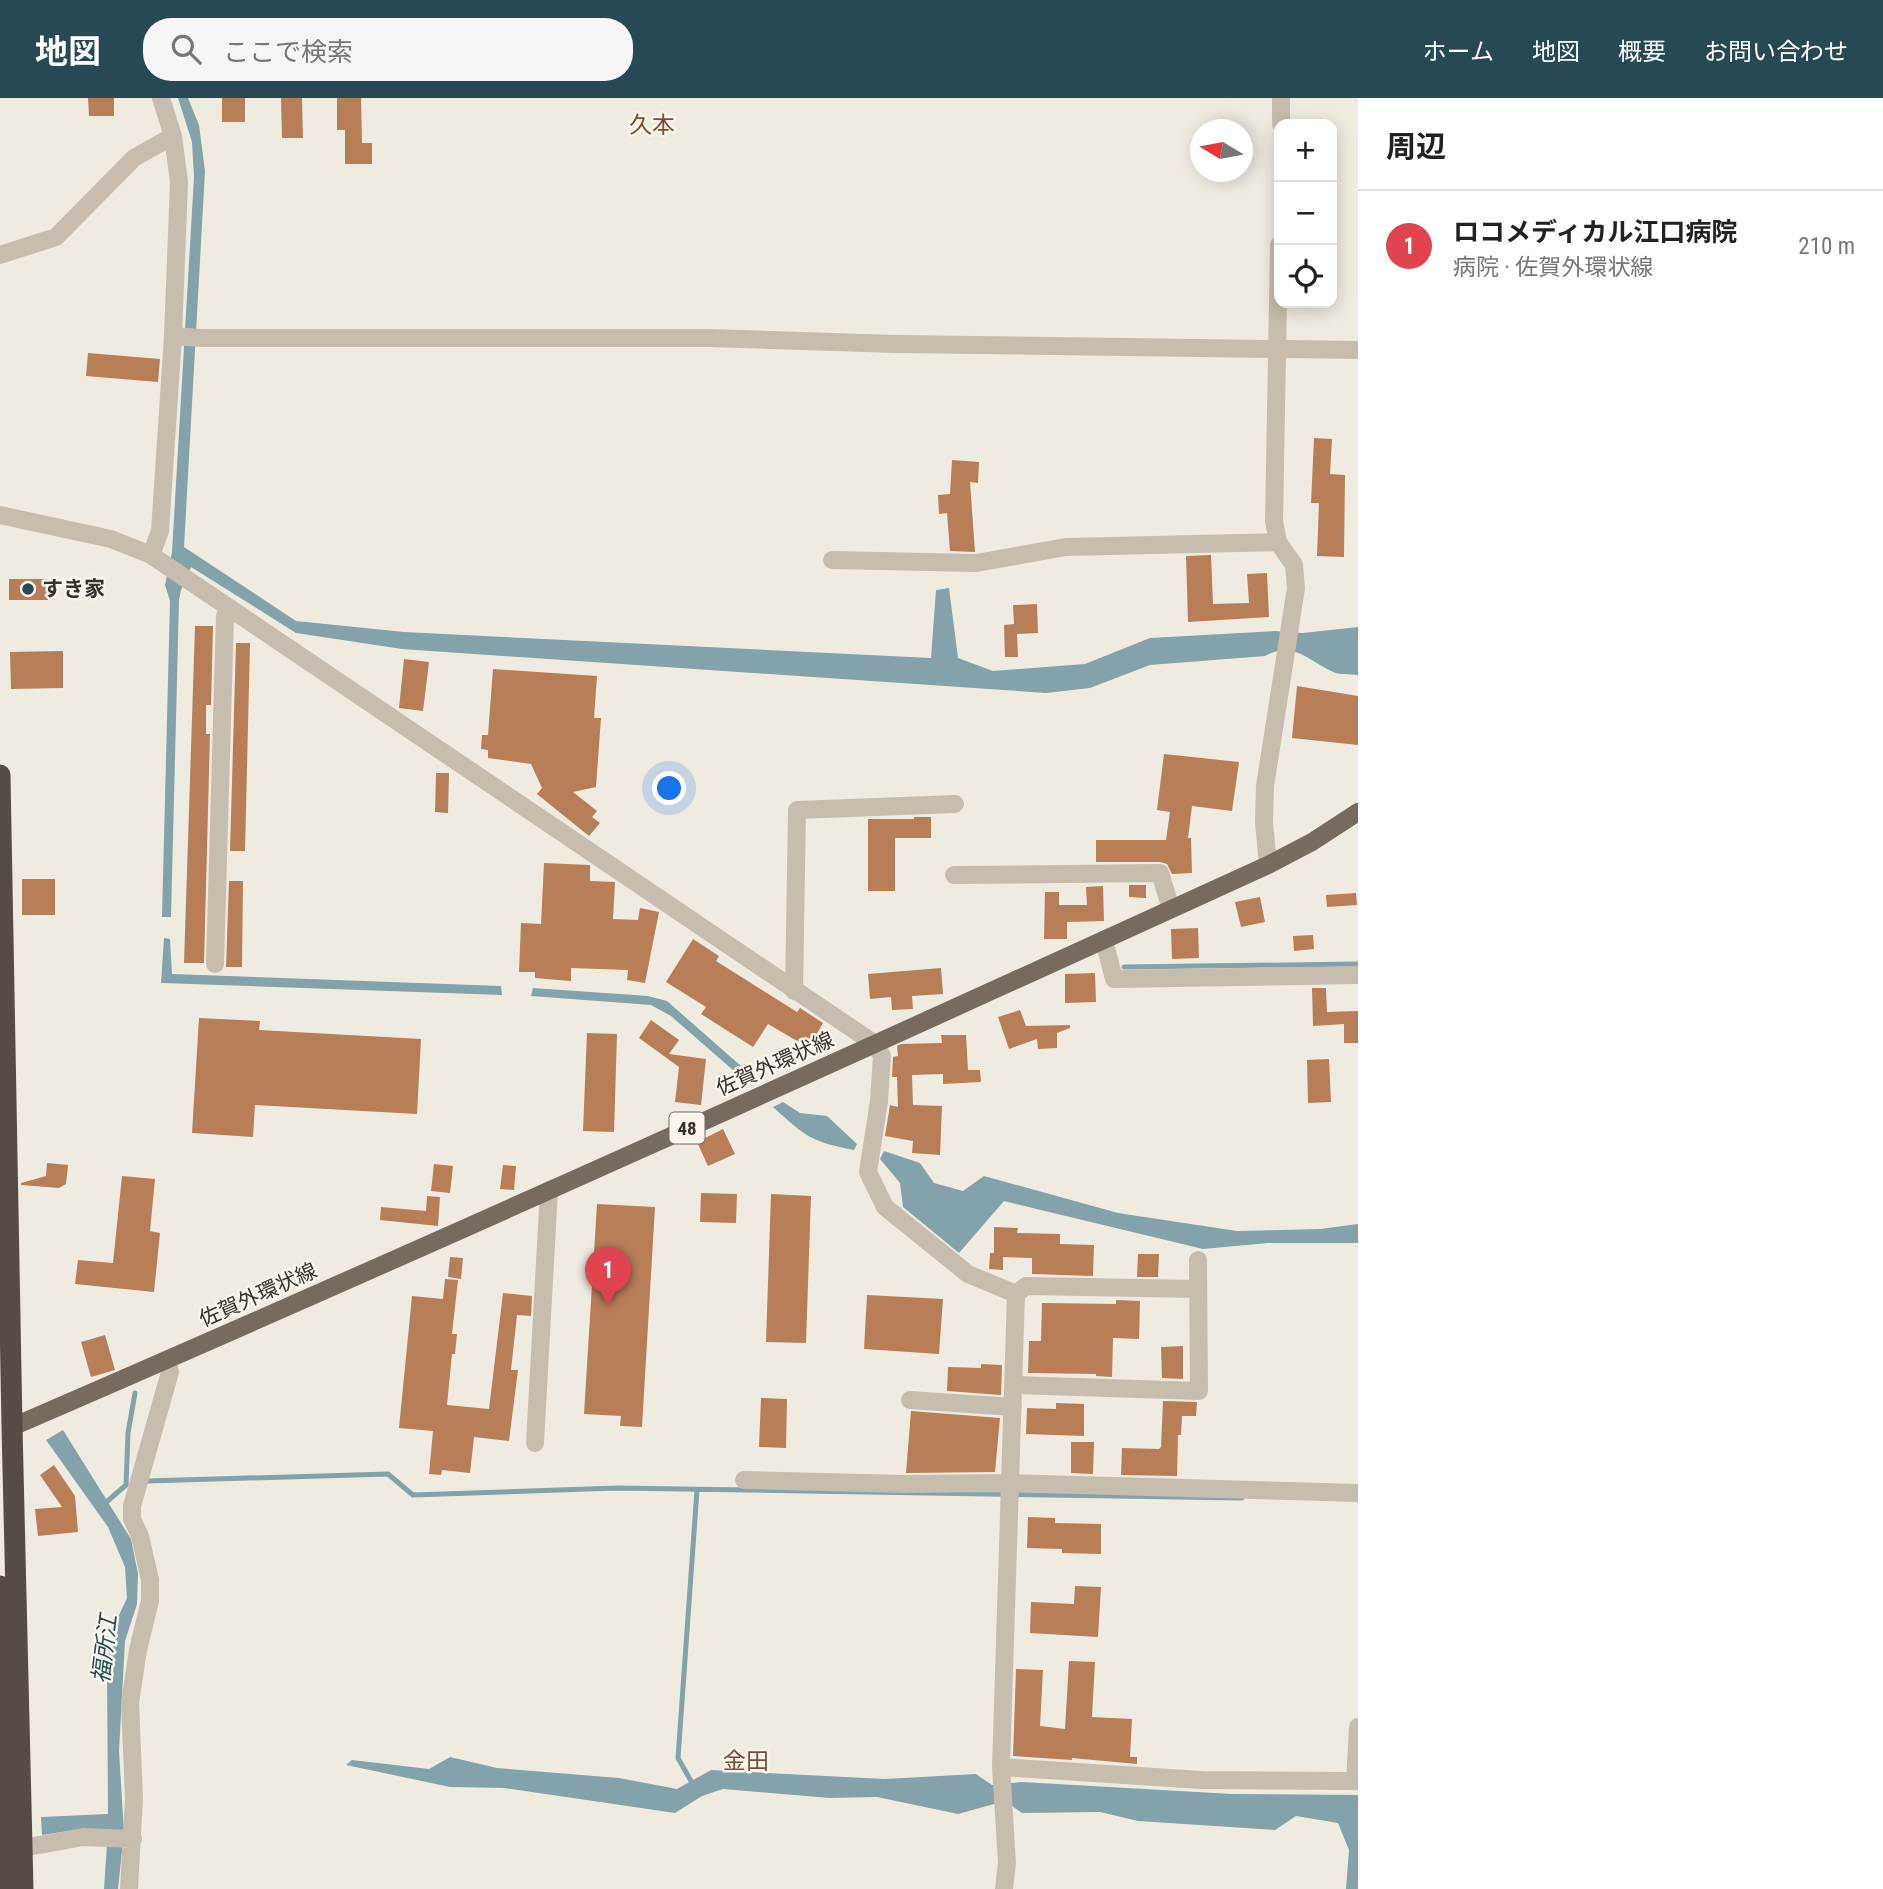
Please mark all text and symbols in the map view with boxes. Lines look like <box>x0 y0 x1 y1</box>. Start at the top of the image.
search box <box>143 18 633 81</box>
icon: search <box>167 30 205 68</box>
text: 地図 <box>35 32 101 71</box>
text: ここで検索 <box>223 37 353 67</box>
text: ホーム <box>1423 38 1494 66</box>
text: 地図 <box>1532 38 1580 66</box>
text: 概要 <box>1618 38 1666 66</box>
text: お問い合わせ <box>1704 38 1848 66</box>
district label: 久本 <box>629 112 675 139</box>
north arrow <box>1190 119 1253 182</box>
map controls <box>1274 119 1337 308</box>
button: + <box>1274 119 1337 182</box>
text: 周辺 <box>1386 129 1446 164</box>
button: − <box>1274 182 1337 245</box>
text: ロコメディカル江口病院 <box>1453 217 1737 247</box>
text: 1 <box>1403 233 1415 260</box>
text: 210 m <box>1798 233 1855 260</box>
button: locate <box>1274 245 1337 308</box>
text: 病院 · 佐賀外環状線 <box>1453 254 1653 281</box>
place label: すき家 <box>42 577 105 601</box>
marker: すき家 <box>20 581 36 597</box>
your location <box>652 771 686 805</box>
street label: 佐賀外環状線 <box>713 1027 837 1101</box>
road number: 48 <box>670 1112 704 1144</box>
pin: 1 <box>585 1247 631 1305</box>
street label: 佐賀外環状線 <box>196 1258 320 1332</box>
water label: 福所江 <box>87 1610 123 1685</box>
district label: 金田 <box>723 1748 769 1775</box>

